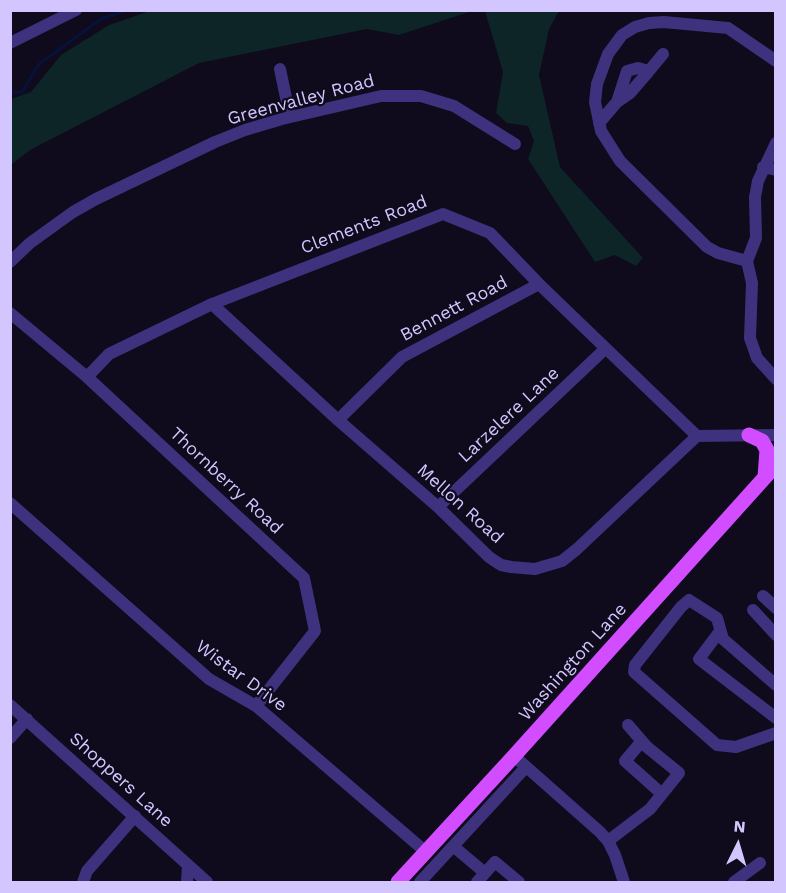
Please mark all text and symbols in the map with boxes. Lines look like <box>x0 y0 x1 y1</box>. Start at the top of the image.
street label: Greenvalley Road <box>225 70 377 130</box>
street label: Clements Road <box>298 191 430 259</box>
street label: Bennett Road <box>397 272 511 346</box>
street label: Larzelere Lane <box>454 363 564 467</box>
street label: Thornberry Road <box>165 423 287 539</box>
street label: Mellon Road <box>412 460 508 548</box>
street label: Washington Lane <box>514 599 632 725</box>
street label: Wistar Drive <box>191 636 291 716</box>
street label: Shoppers Lane <box>65 728 177 832</box>
north arrow <box>708 815 768 875</box>
text: N <box>733 817 746 837</box>

